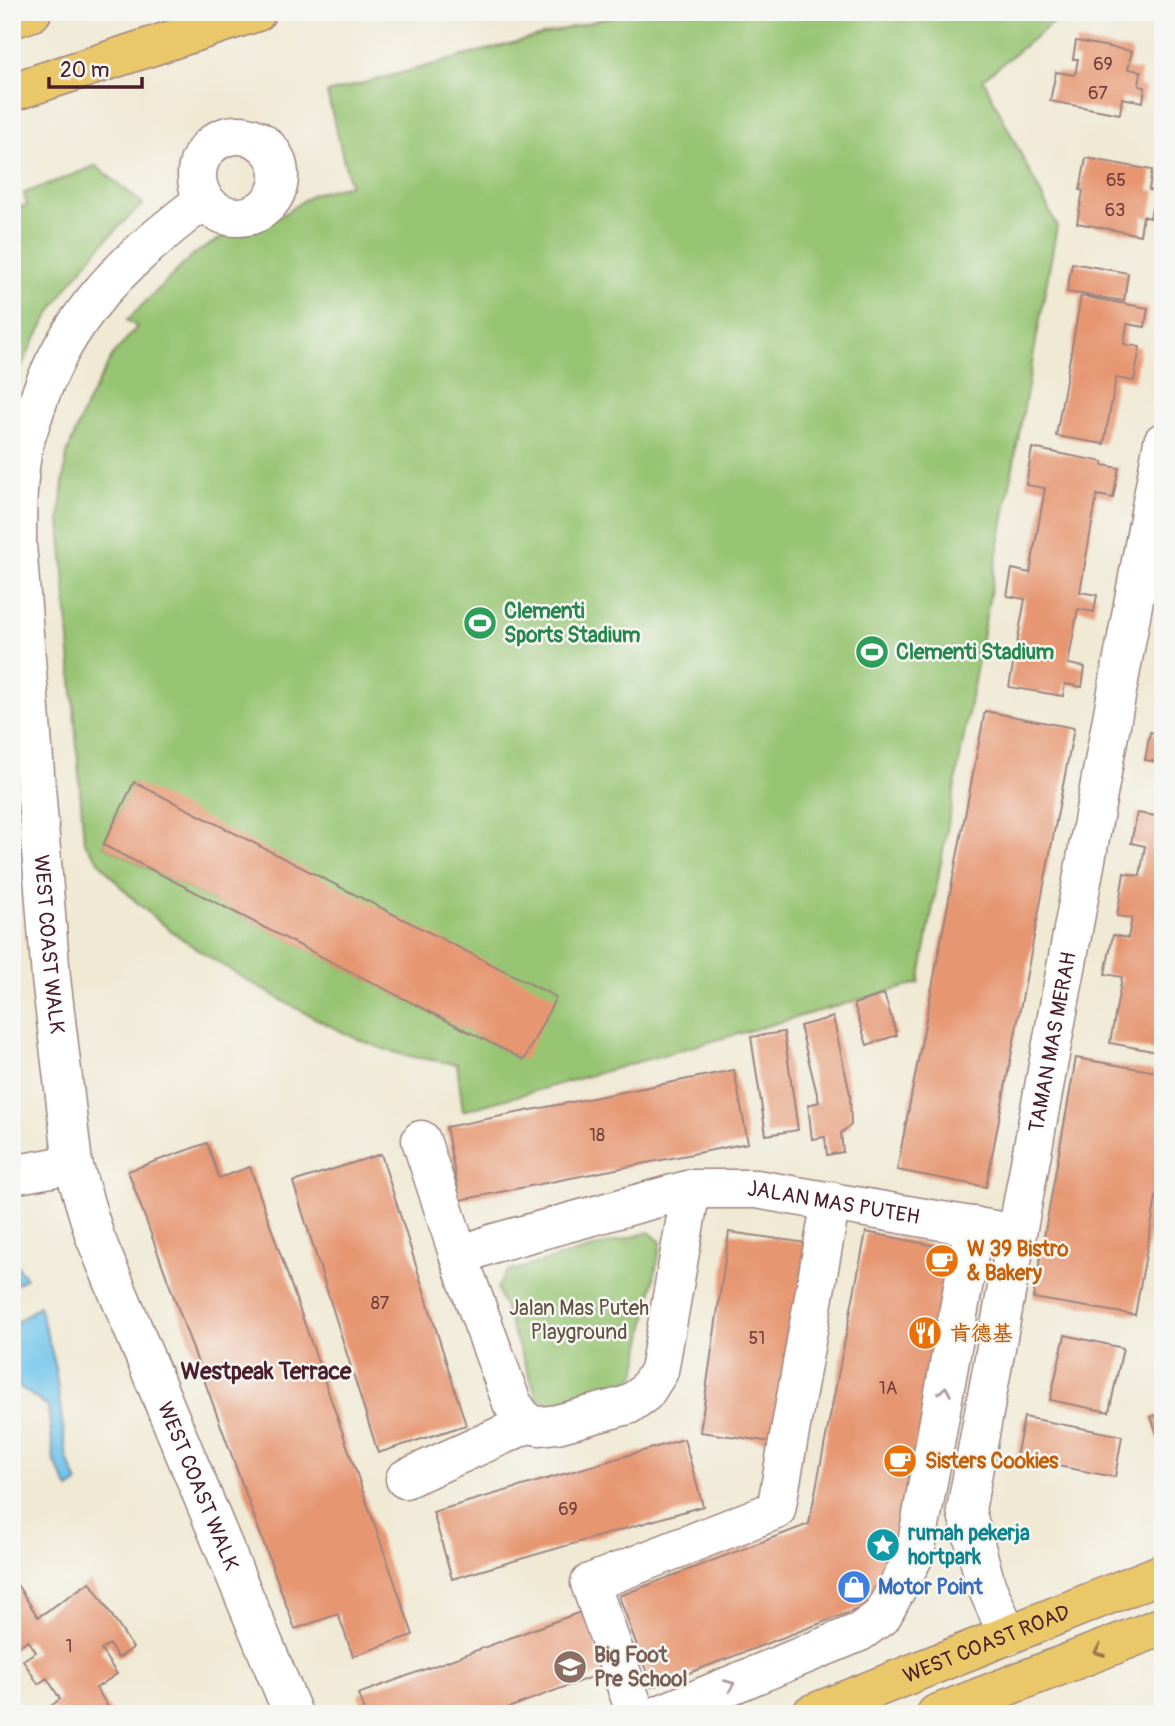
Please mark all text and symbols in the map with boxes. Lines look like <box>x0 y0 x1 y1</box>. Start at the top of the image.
scale bar <box>49 46 142 90</box>
house number: 69 <box>1093 53 1113 76</box>
text: 20 m <box>60 57 109 84</box>
house number: 67 <box>1088 82 1108 105</box>
house number: 65 <box>1106 169 1126 192</box>
house number: 63 <box>1105 199 1125 222</box>
place label: Clementi Sports Stadium <box>504 598 641 649</box>
sports icon: Clementi Sports Stadium <box>461 604 499 642</box>
sports icon: Clementi Stadium <box>853 633 891 671</box>
place label: Clementi Stadium <box>896 639 1055 666</box>
street label: WEST COAST WALK <box>27 854 71 1036</box>
street label: TAMAN MAS MERAH <box>1023 950 1083 1135</box>
house number: 18 <box>589 1124 605 1147</box>
street label: JALAN MAS PUTEH <box>747 1176 922 1231</box>
place label: W 39 Bistro & Bakery <box>967 1236 1069 1287</box>
cafe icon: W 39 Bistro & Bakery <box>923 1242 961 1280</box>
house number: 87 <box>371 1292 390 1315</box>
park label: Jalan Mas Puteh Playground <box>509 1295 649 1346</box>
restaurant icon: 肯德基 <box>906 1314 944 1352</box>
place label: 肯德基 <box>950 1320 1013 1347</box>
house number: 51 <box>749 1327 765 1350</box>
district label: Westpeak Terrace <box>181 1357 352 1386</box>
house number: 1A <box>879 1377 898 1400</box>
one-way arrow <box>937 1385 952 1397</box>
street label: WEST COAST WALK <box>151 1398 245 1575</box>
cafe icon: Sisters Cookies <box>881 1442 919 1480</box>
place label: Sisters Cookies <box>925 1448 1059 1475</box>
house number: 69 <box>558 1498 578 1521</box>
place label: rumah pekerja hortpark <box>908 1520 1030 1571</box>
place icon: rumah pekerja hortpark <box>864 1526 902 1564</box>
shop icon: Motor Point <box>835 1568 873 1606</box>
place label: Motor Point <box>878 1574 983 1601</box>
street label: WEST COAST ROAD <box>899 1599 1074 1690</box>
house number: 1 <box>65 1635 73 1658</box>
place label: Big Foot Pre School <box>594 1642 687 1693</box>
one-way arrow <box>1094 1642 1106 1656</box>
school or university icon: Big Foot Pre School <box>551 1648 589 1686</box>
one-way arrow <box>723 1680 735 1694</box>

